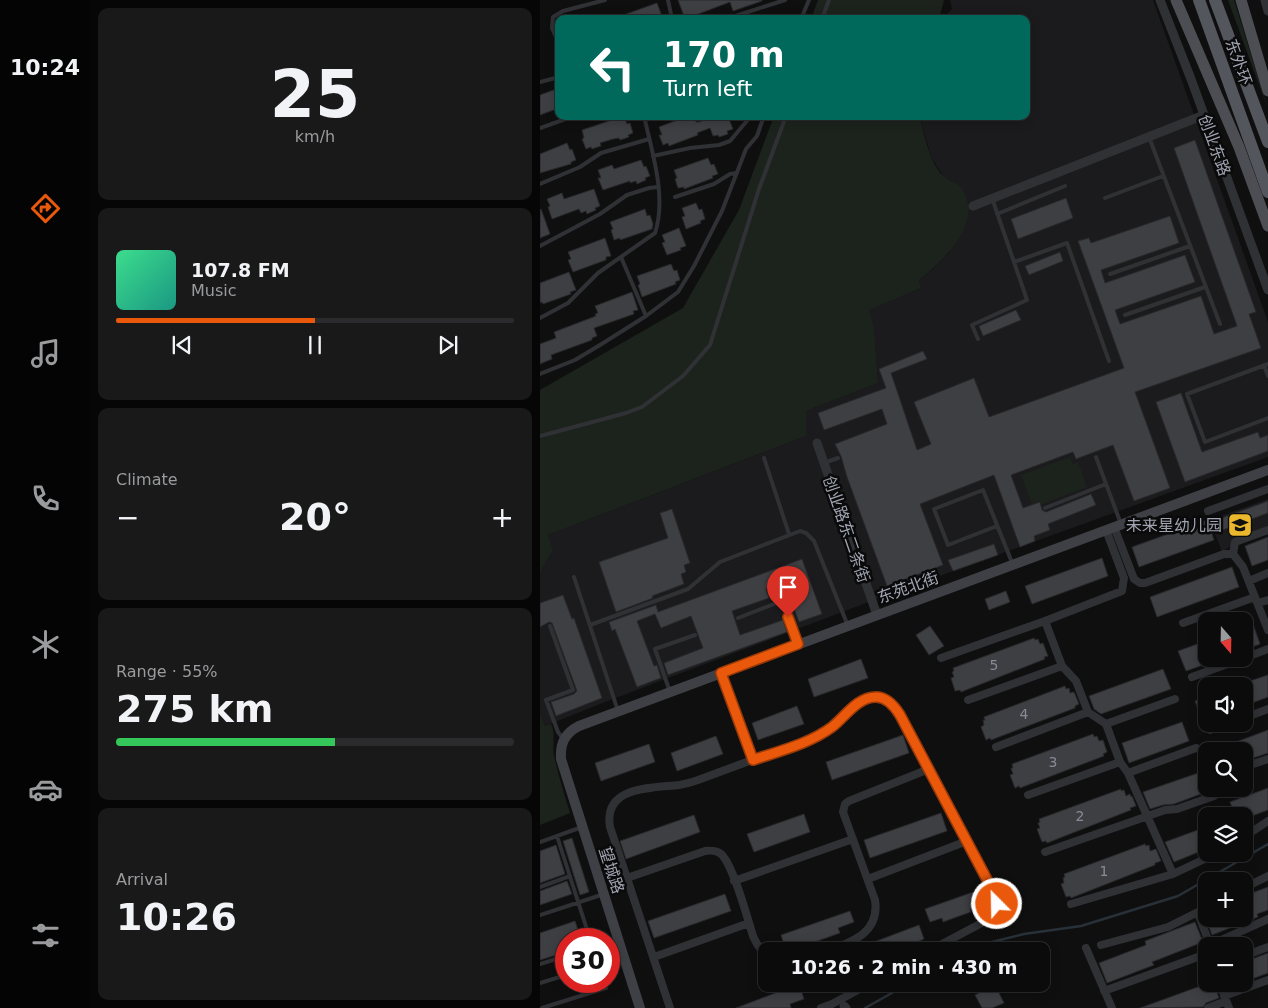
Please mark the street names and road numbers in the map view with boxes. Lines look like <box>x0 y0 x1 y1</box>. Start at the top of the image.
street label: 东外环 <box>1221 36 1256 88</box>
street label: 创业东路 <box>1195 112 1234 178</box>
street label: 创业路东二条街 <box>819 473 874 585</box>
street label: 东苑北街 <box>875 568 941 607</box>
street label: 望城路 <box>595 844 628 896</box>

